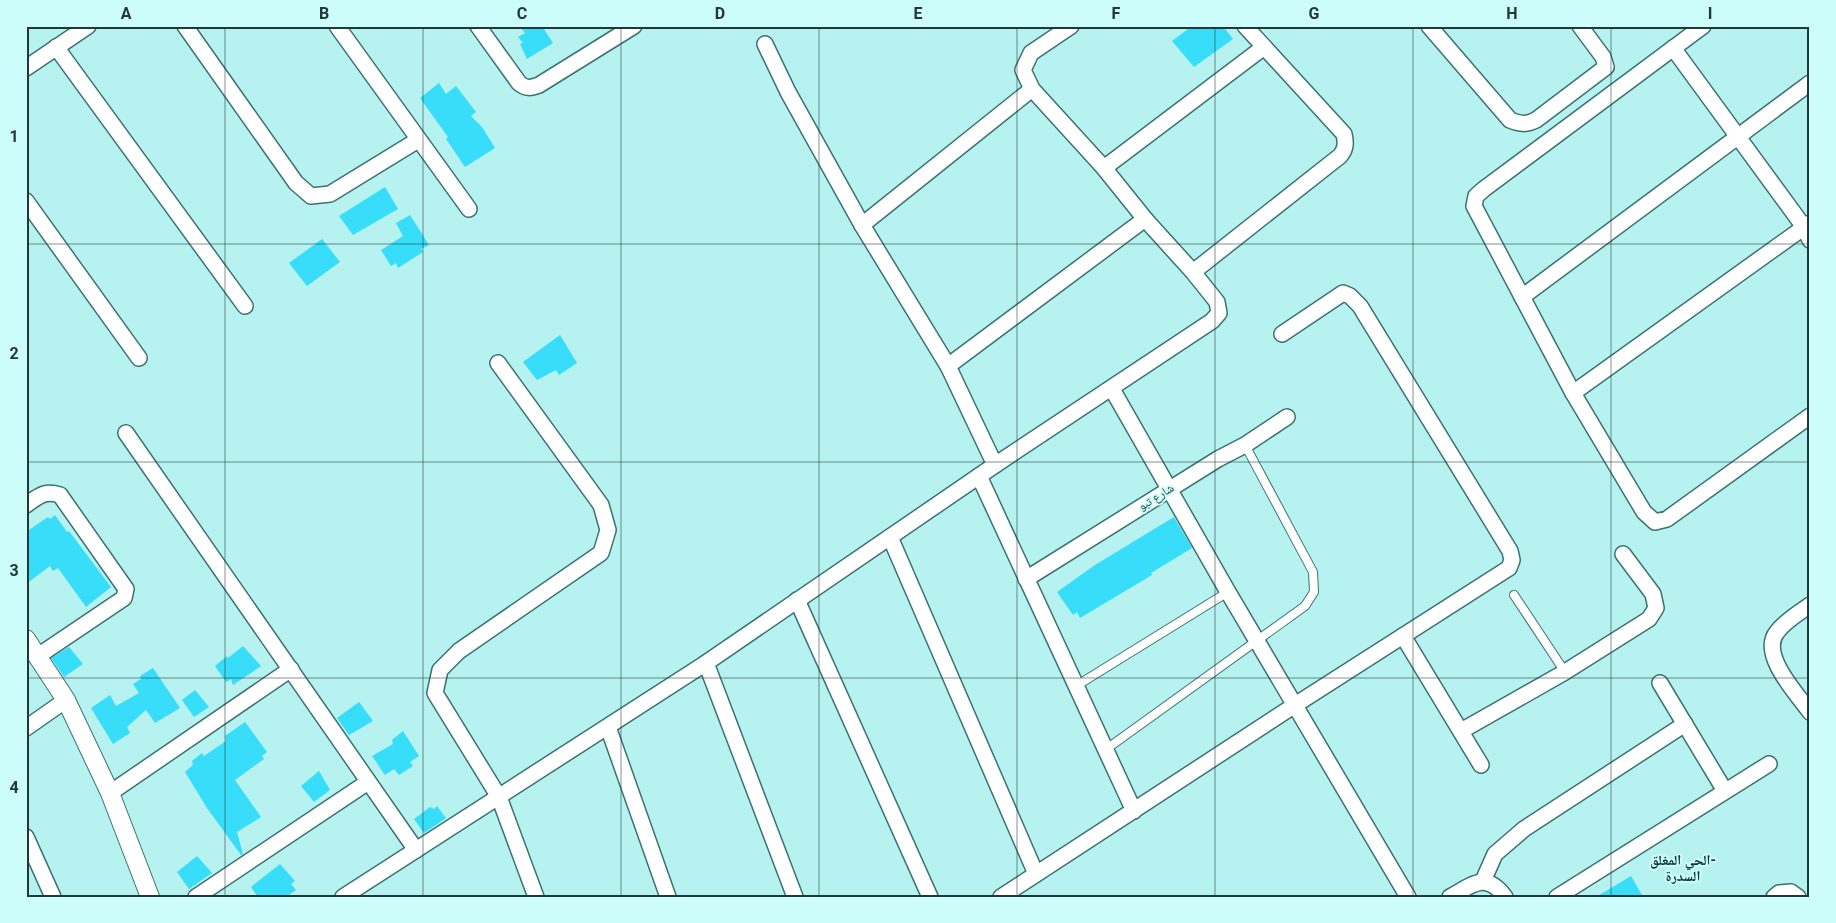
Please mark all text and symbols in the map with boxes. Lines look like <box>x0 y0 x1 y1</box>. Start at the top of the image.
text: A <box>121 4 132 23</box>
text: B <box>319 4 329 23</box>
text: C <box>517 4 527 23</box>
text: D <box>715 4 725 23</box>
text: E <box>914 4 923 23</box>
text: F <box>1112 4 1121 23</box>
text: G <box>1309 4 1320 23</box>
text: H <box>1506 4 1518 23</box>
text: I <box>1708 4 1712 23</box>
text: 1 <box>9 127 19 146</box>
text: 2 <box>9 344 19 363</box>
street label: شارع تبو <box>1136 481 1177 514</box>
text: 3 <box>9 561 19 580</box>
text: 4 <box>9 778 19 797</box>
district label: الحي المغلق- السدرة <box>1650 852 1716 884</box>

